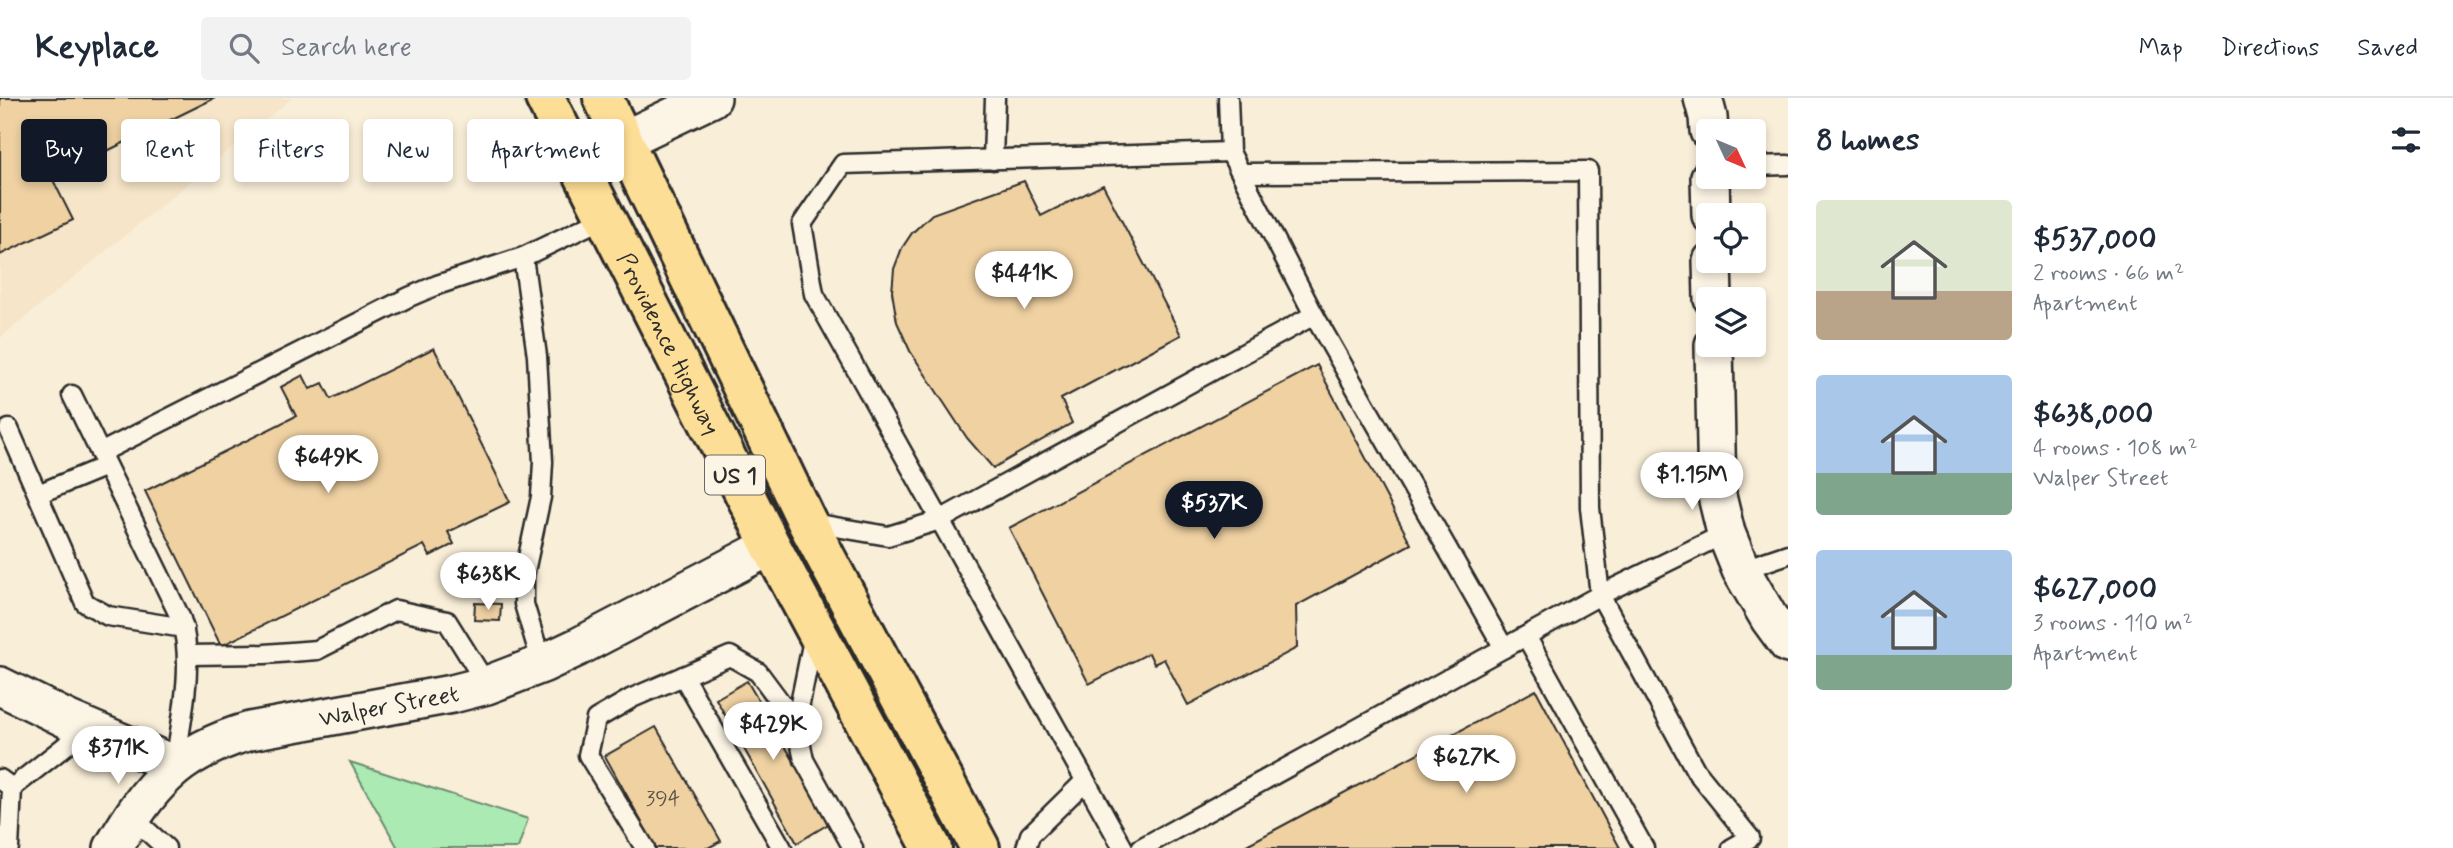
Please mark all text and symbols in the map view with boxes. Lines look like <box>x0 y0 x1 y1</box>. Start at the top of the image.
search box <box>201 17 691 80</box>
text: Keyplace <box>35 26 159 70</box>
icon: search <box>225 29 263 67</box>
text: Search here <box>281 31 412 65</box>
text: Map <box>2139 33 2183 64</box>
text: Directions <box>2221 33 2319 64</box>
text: Saved <box>2357 33 2418 64</box>
chip: Buy <box>21 119 107 182</box>
chip: Rent <box>121 119 220 182</box>
chip: Filters <box>234 119 349 182</box>
chip: New <box>363 119 453 182</box>
chip: Apartment <box>467 119 624 182</box>
north arrow <box>1696 119 1766 189</box>
map controls <box>1696 119 1766 357</box>
text: 8 homes <box>1816 121 1919 160</box>
icon: filters <box>2387 121 2425 159</box>
button: locate <box>1696 203 1766 273</box>
text: $537,000 <box>2033 220 2157 259</box>
icon: home <box>1872 228 1956 312</box>
street label: Providence Highway <box>609 248 726 441</box>
pin: $441K <box>975 252 1073 311</box>
text: $441K <box>991 259 1057 289</box>
text: 2 rooms · 66 m² <box>2033 259 2184 289</box>
button: layers <box>1696 287 1766 357</box>
text: Apartment <box>2033 289 2138 319</box>
text: $638,000 <box>2033 395 2153 434</box>
icon: home <box>1872 403 1956 487</box>
text: 4 rooms · 108 m² <box>2033 434 2198 464</box>
pin: $649K <box>279 436 377 495</box>
text: $649K <box>294 443 362 473</box>
pin: $1.15M <box>1635 452 1749 512</box>
road number: US 1 <box>705 456 765 494</box>
text: $1.15M <box>1656 460 1728 490</box>
text: Walper Street <box>2033 464 2169 494</box>
pin: $537K <box>1165 482 1263 541</box>
text: $537K <box>1181 489 1247 519</box>
pin: $638K <box>439 552 537 612</box>
text: $638K <box>456 560 520 590</box>
text: $627,000 <box>2033 570 2157 609</box>
icon: home <box>1872 578 1956 662</box>
text: 3 rooms · 110 m² <box>2033 609 2193 639</box>
text: Apartment <box>2033 639 2138 669</box>
street label: Walper Street <box>317 679 462 735</box>
pin: $429K <box>724 702 822 762</box>
text: $429K <box>739 710 807 740</box>
pin: $371K <box>69 726 167 786</box>
text: $371K <box>88 734 148 764</box>
pin: $627K <box>1417 736 1515 795</box>
text: $627K <box>1433 743 1499 773</box>
house number: 394 <box>646 785 680 813</box>

